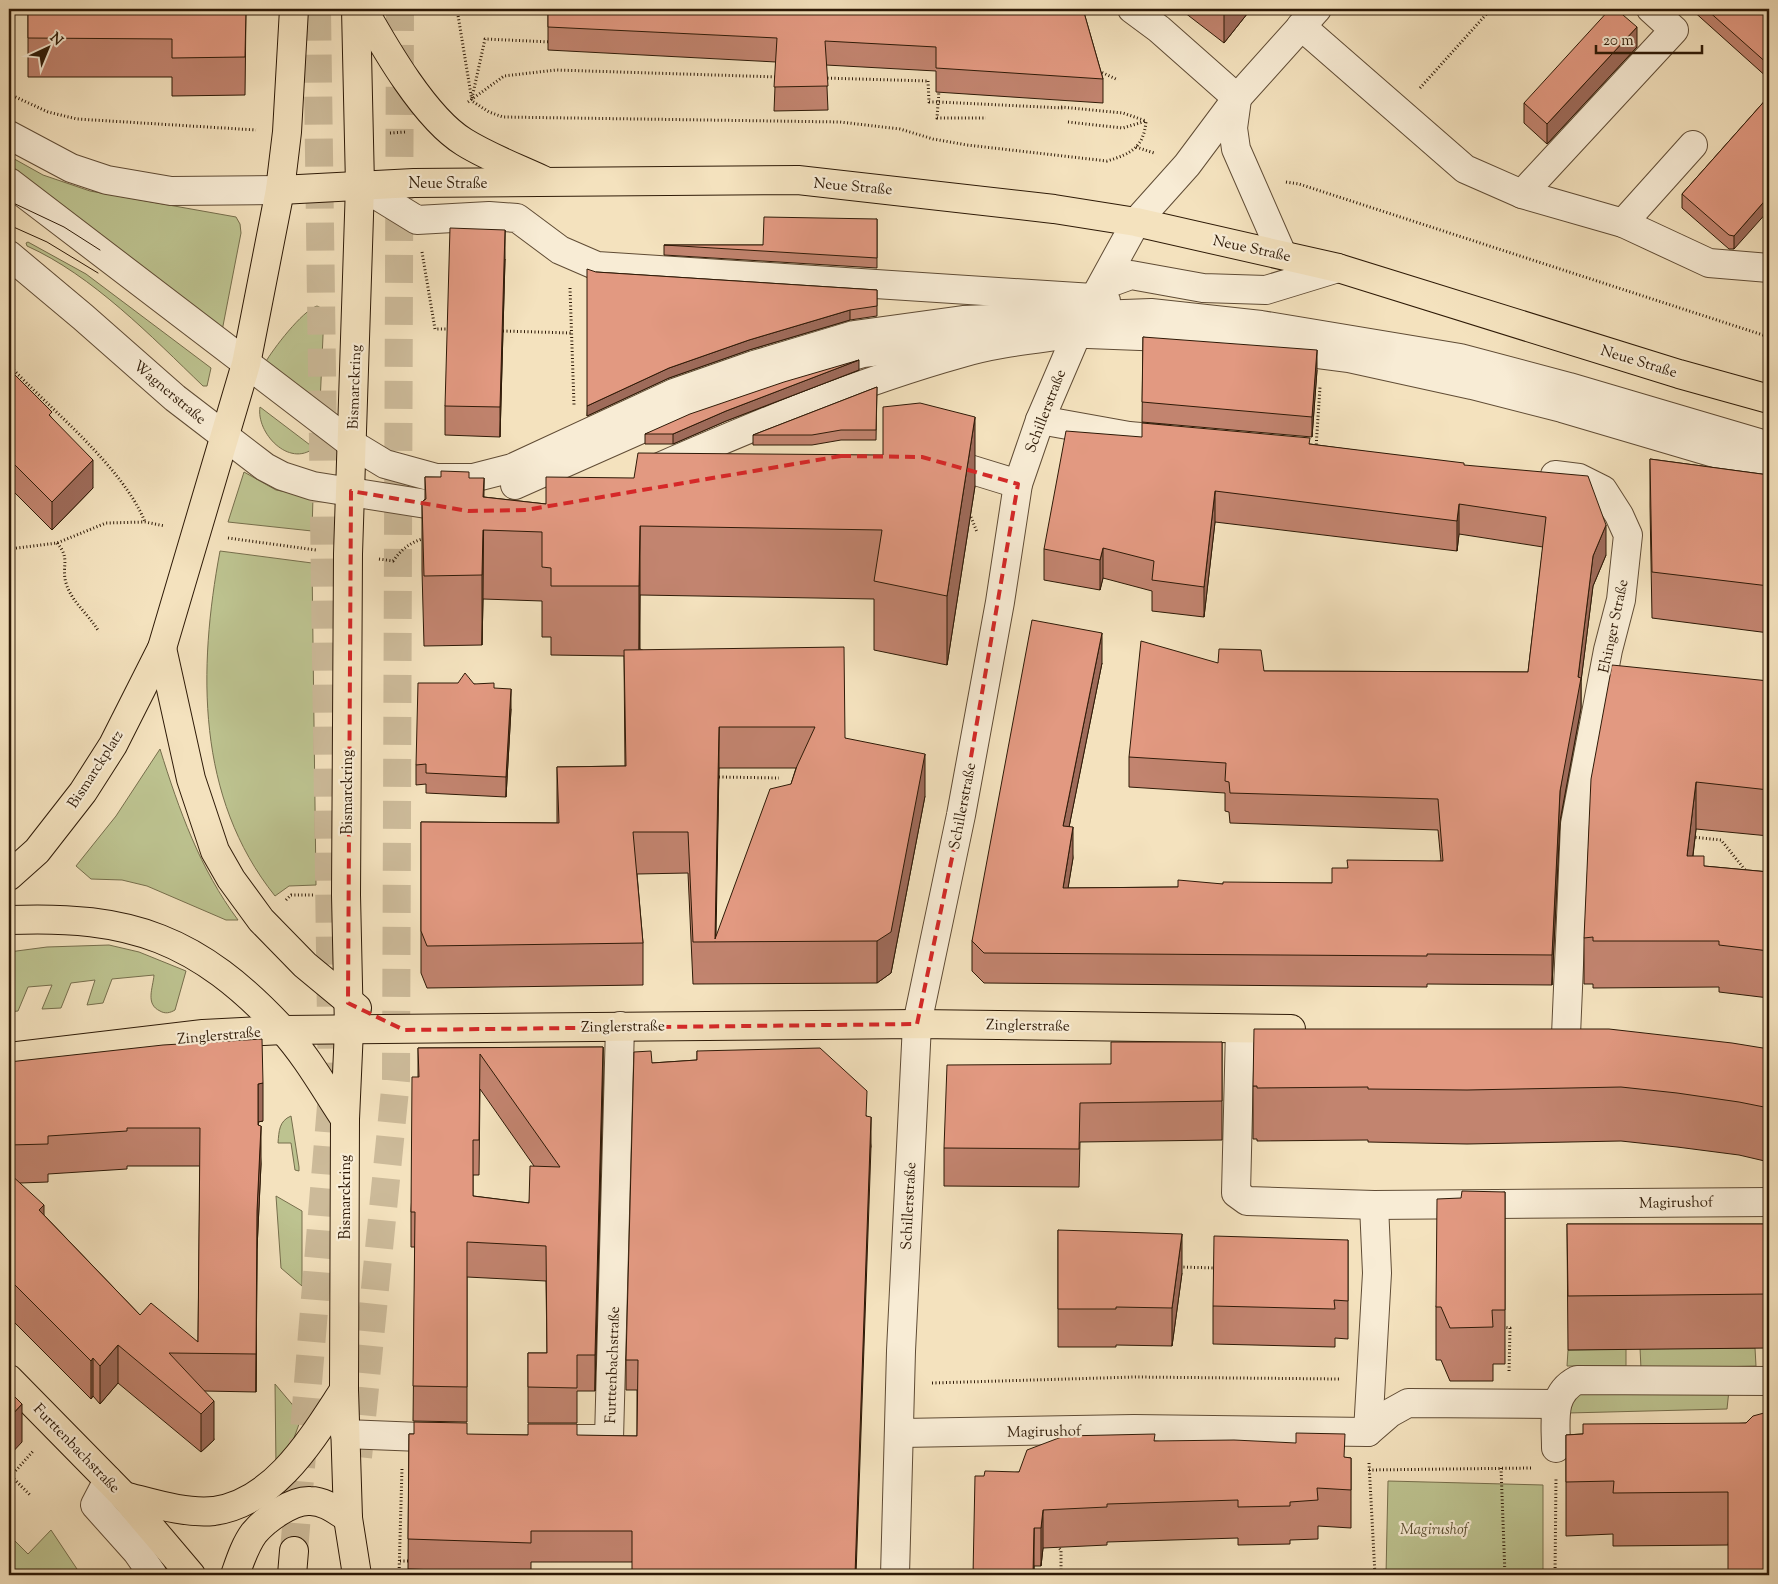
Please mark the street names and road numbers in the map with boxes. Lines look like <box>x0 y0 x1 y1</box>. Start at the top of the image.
street label: Neue Straße <box>408 174 488 195</box>
street label: Neue Straße <box>813 174 893 201</box>
street label: Neue Straße <box>1211 231 1293 268</box>
street label: Neue Straße <box>1598 341 1679 384</box>
street label: Bismarckring <box>344 344 367 430</box>
street label: Wagnerstraße <box>128 356 210 430</box>
street label: Schillerstraße <box>1021 367 1072 456</box>
street label: Ehinger Straße <box>1594 577 1635 675</box>
street label: Bismarckplatz <box>63 726 129 813</box>
street label: Bismarckring <box>338 750 359 834</box>
street label: Schillerstraße <box>945 761 982 851</box>
street label: Zinglerstraße <box>986 1015 1070 1038</box>
street label: Zinglerstraße <box>581 1016 665 1039</box>
street label: Zinglerstraße <box>176 1022 262 1051</box>
street label: Bismarckring <box>336 1155 357 1239</box>
street label: Schillerstraße <box>897 1162 922 1251</box>
street label: Magirushof <box>1639 1192 1714 1215</box>
street label: Furttenbachstraße <box>601 1306 626 1424</box>
street label: Furttenbachstraße <box>28 1400 124 1498</box>
street label: Magirushof <box>1007 1421 1082 1444</box>

